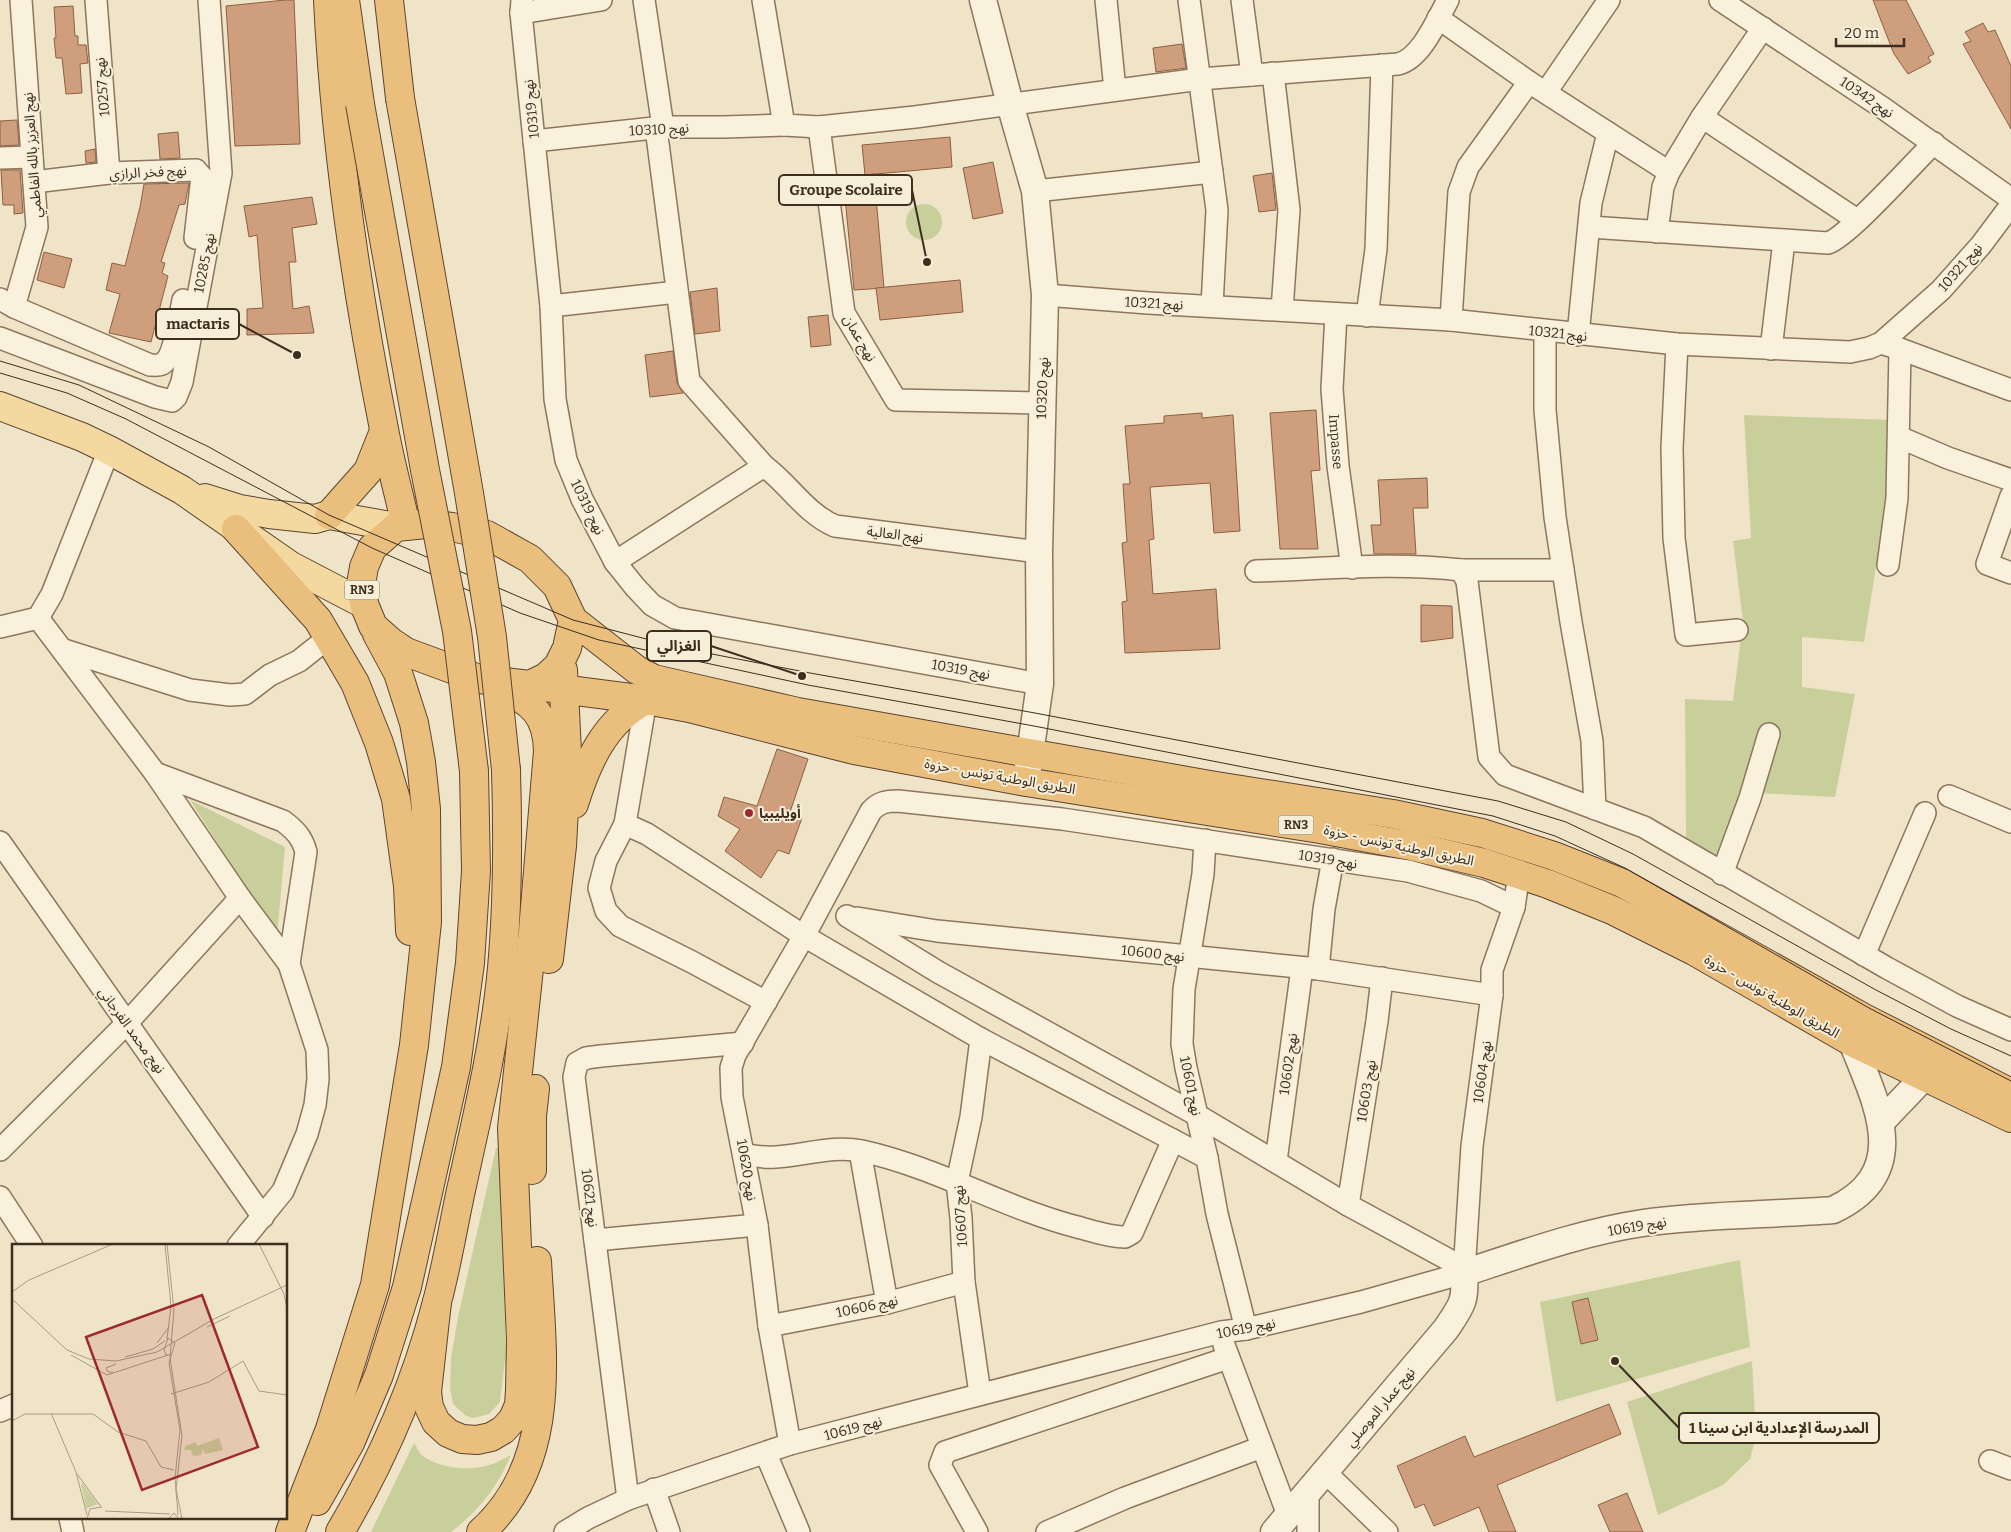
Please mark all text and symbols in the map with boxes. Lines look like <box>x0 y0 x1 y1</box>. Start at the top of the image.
scale bar <box>1836 15 1904 47</box>
text: 20 m <box>1844 24 1880 42</box>
street label: نهج 10257 <box>91 56 116 117</box>
street label: نهج 10342 <box>1835 73 1897 123</box>
street label: نهج 10319 <box>520 78 545 139</box>
street label: نهج العزيز بالله الفاطمي <box>20 91 48 218</box>
street label: نهج 10310 <box>629 119 690 142</box>
street label: نهج فخر الرازي <box>109 162 188 185</box>
callout: Groupe Scolaire <box>779 175 912 205</box>
text: Groupe Scolaire <box>789 181 903 199</box>
street label: نهج 10285 <box>190 231 221 295</box>
street label: نهج 10321 <box>1935 239 1988 296</box>
street label: نهج 10321 <box>1124 293 1184 316</box>
callout: mactaris <box>156 309 239 339</box>
street label: نهج عمان <box>838 312 880 366</box>
text: mactaris <box>166 315 230 333</box>
street label: نهج 10321 <box>1528 322 1588 347</box>
street label: نهج 10320 <box>1033 357 1054 419</box>
street label: Impasse <box>1325 413 1346 470</box>
street label: نهج 10319 <box>565 477 608 539</box>
street label: نهج العالية <box>865 523 924 548</box>
road number: RN3 <box>344 580 380 600</box>
callout: الغزالي <box>647 631 711 661</box>
text: الغزالي <box>657 637 701 657</box>
street label: نهج 10319 <box>930 656 992 685</box>
street label: الطريق الوطنية تونس - حزوة <box>923 755 1077 799</box>
place label: أويليبيا <box>759 804 801 822</box>
marker: أويليبيا <box>743 807 755 819</box>
road number: RN3 <box>1278 816 1314 834</box>
street label: الطريق الوطنية تونس - حزوة <box>1322 821 1476 871</box>
street label: نهج 10319 <box>1297 846 1359 875</box>
street label: نهج 10600 <box>1120 942 1186 967</box>
street label: الطريق الوطنية تونس - حزوة <box>1701 951 1842 1043</box>
street label: نهج محمد الفرجاني <box>93 984 169 1078</box>
street label: نهج 10602 <box>1276 1032 1303 1096</box>
street label: نهج 10604 <box>1470 1040 1497 1105</box>
street label: نهج 10601 <box>1174 1055 1205 1118</box>
street label: نهج 10603 <box>1353 1059 1382 1124</box>
street label: نهج 10620 <box>731 1138 760 1203</box>
street label: نهج 10621 <box>575 1168 602 1229</box>
street label: نهج 10607 <box>950 1184 973 1247</box>
street label: نهج 10619 <box>1606 1213 1668 1242</box>
inset map <box>12 1244 288 1520</box>
street label: نهج 10606 <box>835 1292 900 1323</box>
street label: نهج 10619 <box>1215 1314 1277 1344</box>
street label: نهج عمار الموصلي <box>1342 1364 1420 1452</box>
street label: نهج 10619 <box>822 1413 885 1446</box>
callout: المدرسة الإعدادية ابن سينا 1 <box>1679 1413 1879 1443</box>
text: المدرسة الإعدادية ابن سينا 1 <box>1689 1419 1869 1438</box>

